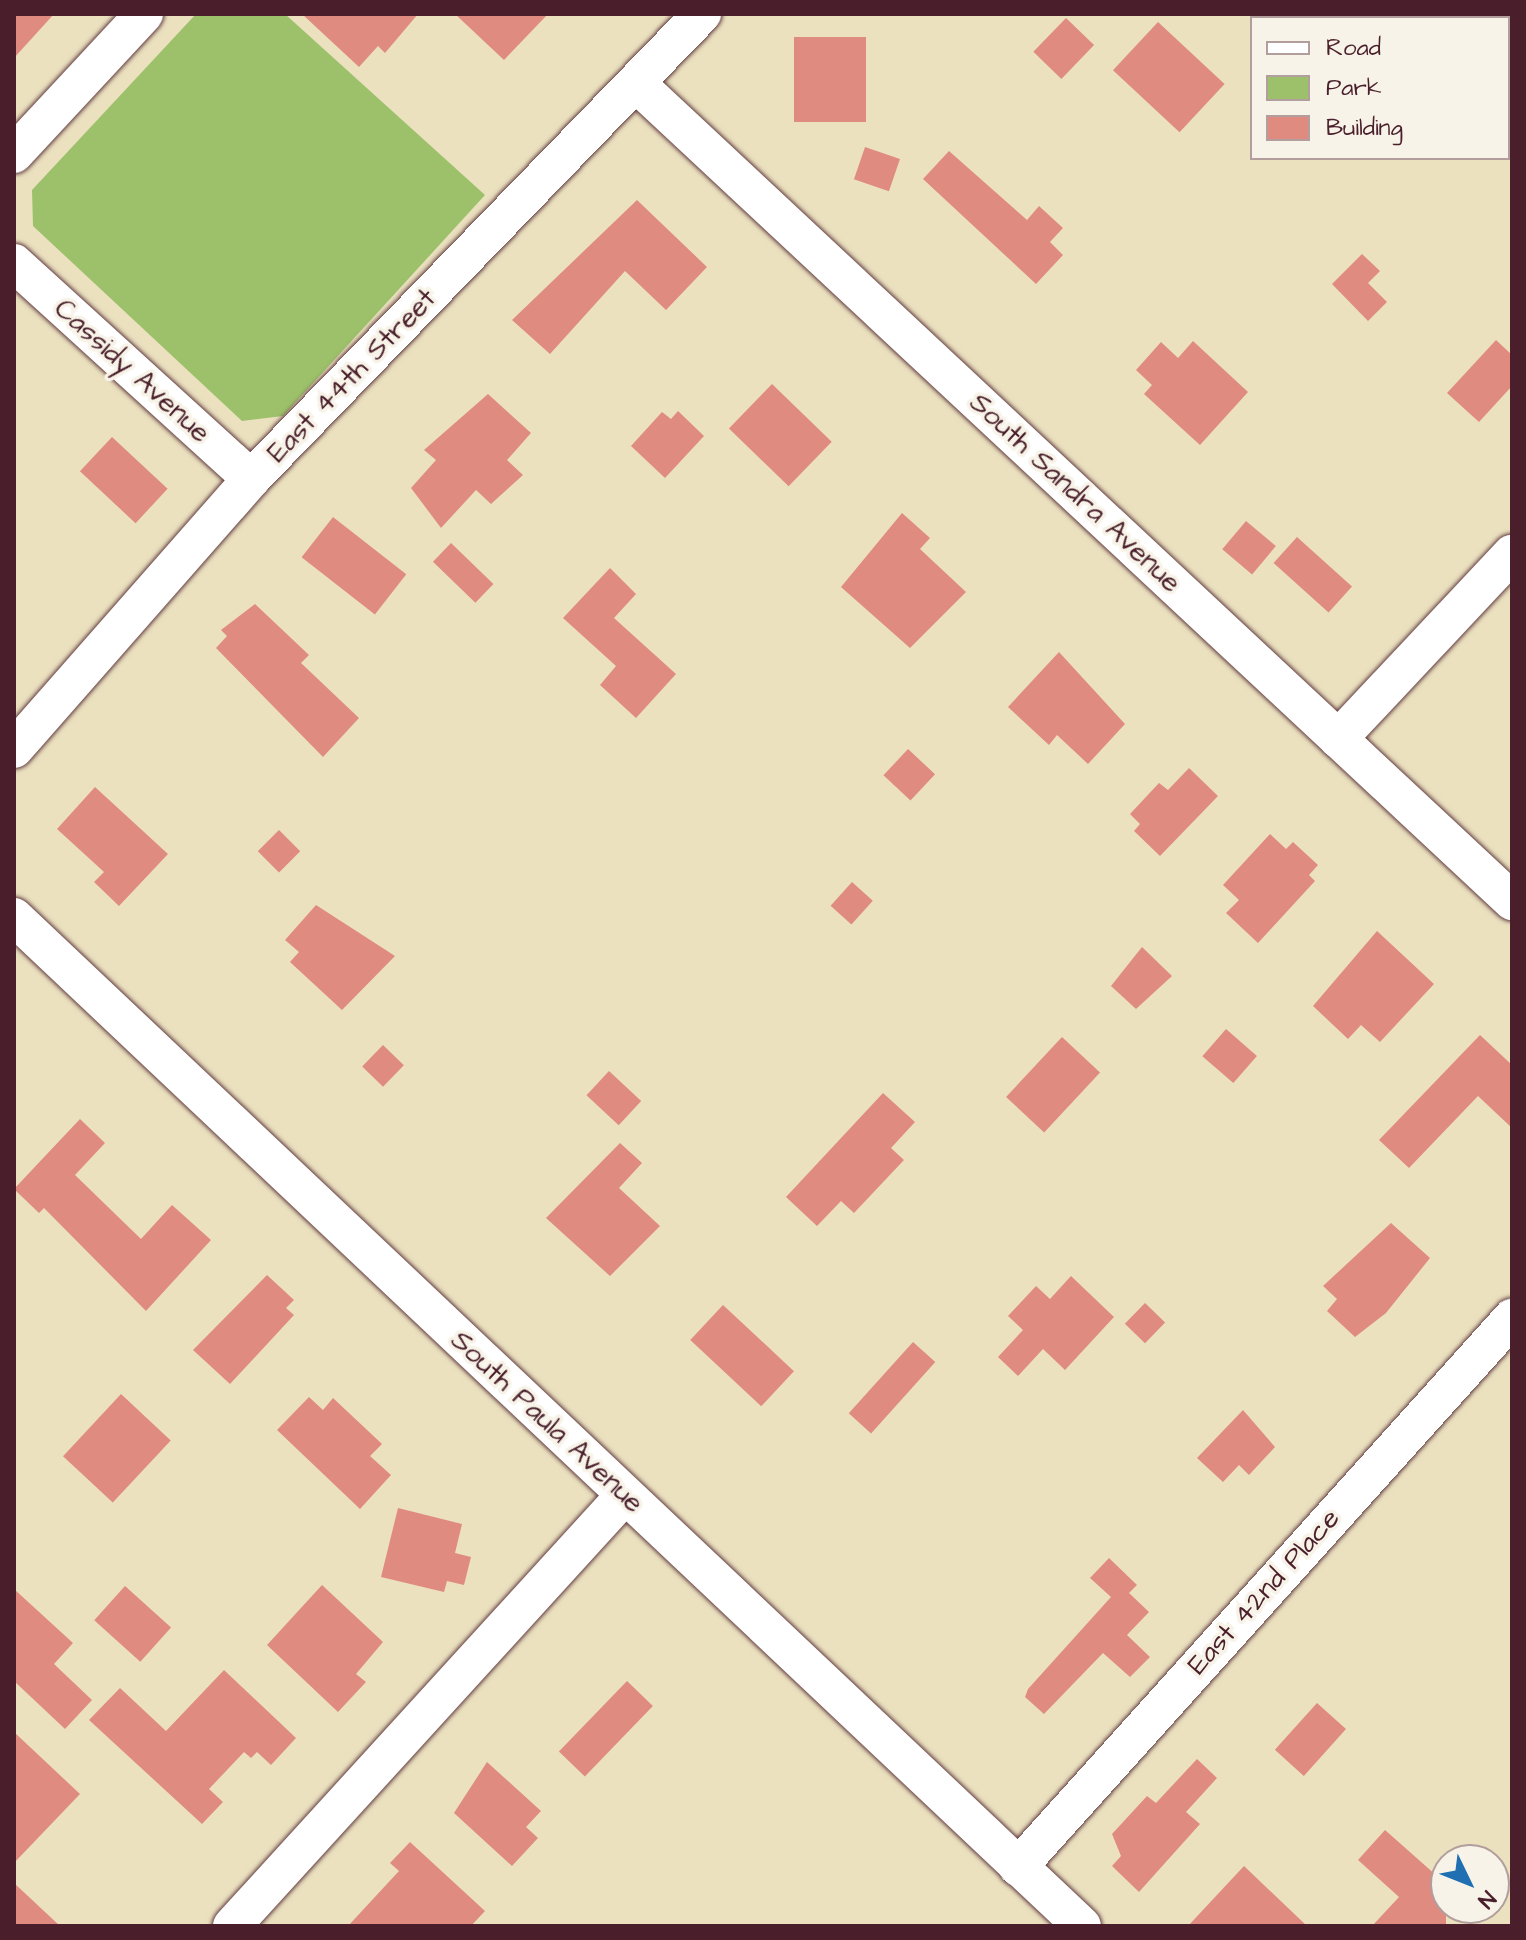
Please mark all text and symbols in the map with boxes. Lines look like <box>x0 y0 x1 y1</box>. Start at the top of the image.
legend <box>1250 16 1510 160</box>
text: Road <box>1326 31 1381 65</box>
text: Park <box>1326 71 1382 105</box>
text: Building <box>1326 111 1403 145</box>
street label: East 44th Street <box>261 282 443 470</box>
street label: Cassidy Avenue <box>47 292 217 450</box>
street label: South Sandra Avenue <box>962 386 1188 600</box>
street label: South Paula Avenue <box>444 1324 650 1520</box>
street label: East 42nd Place <box>1181 1502 1347 1682</box>
north arrow <box>1430 1844 1510 1924</box>
text: N <box>1470 1884 1503 1915</box>

